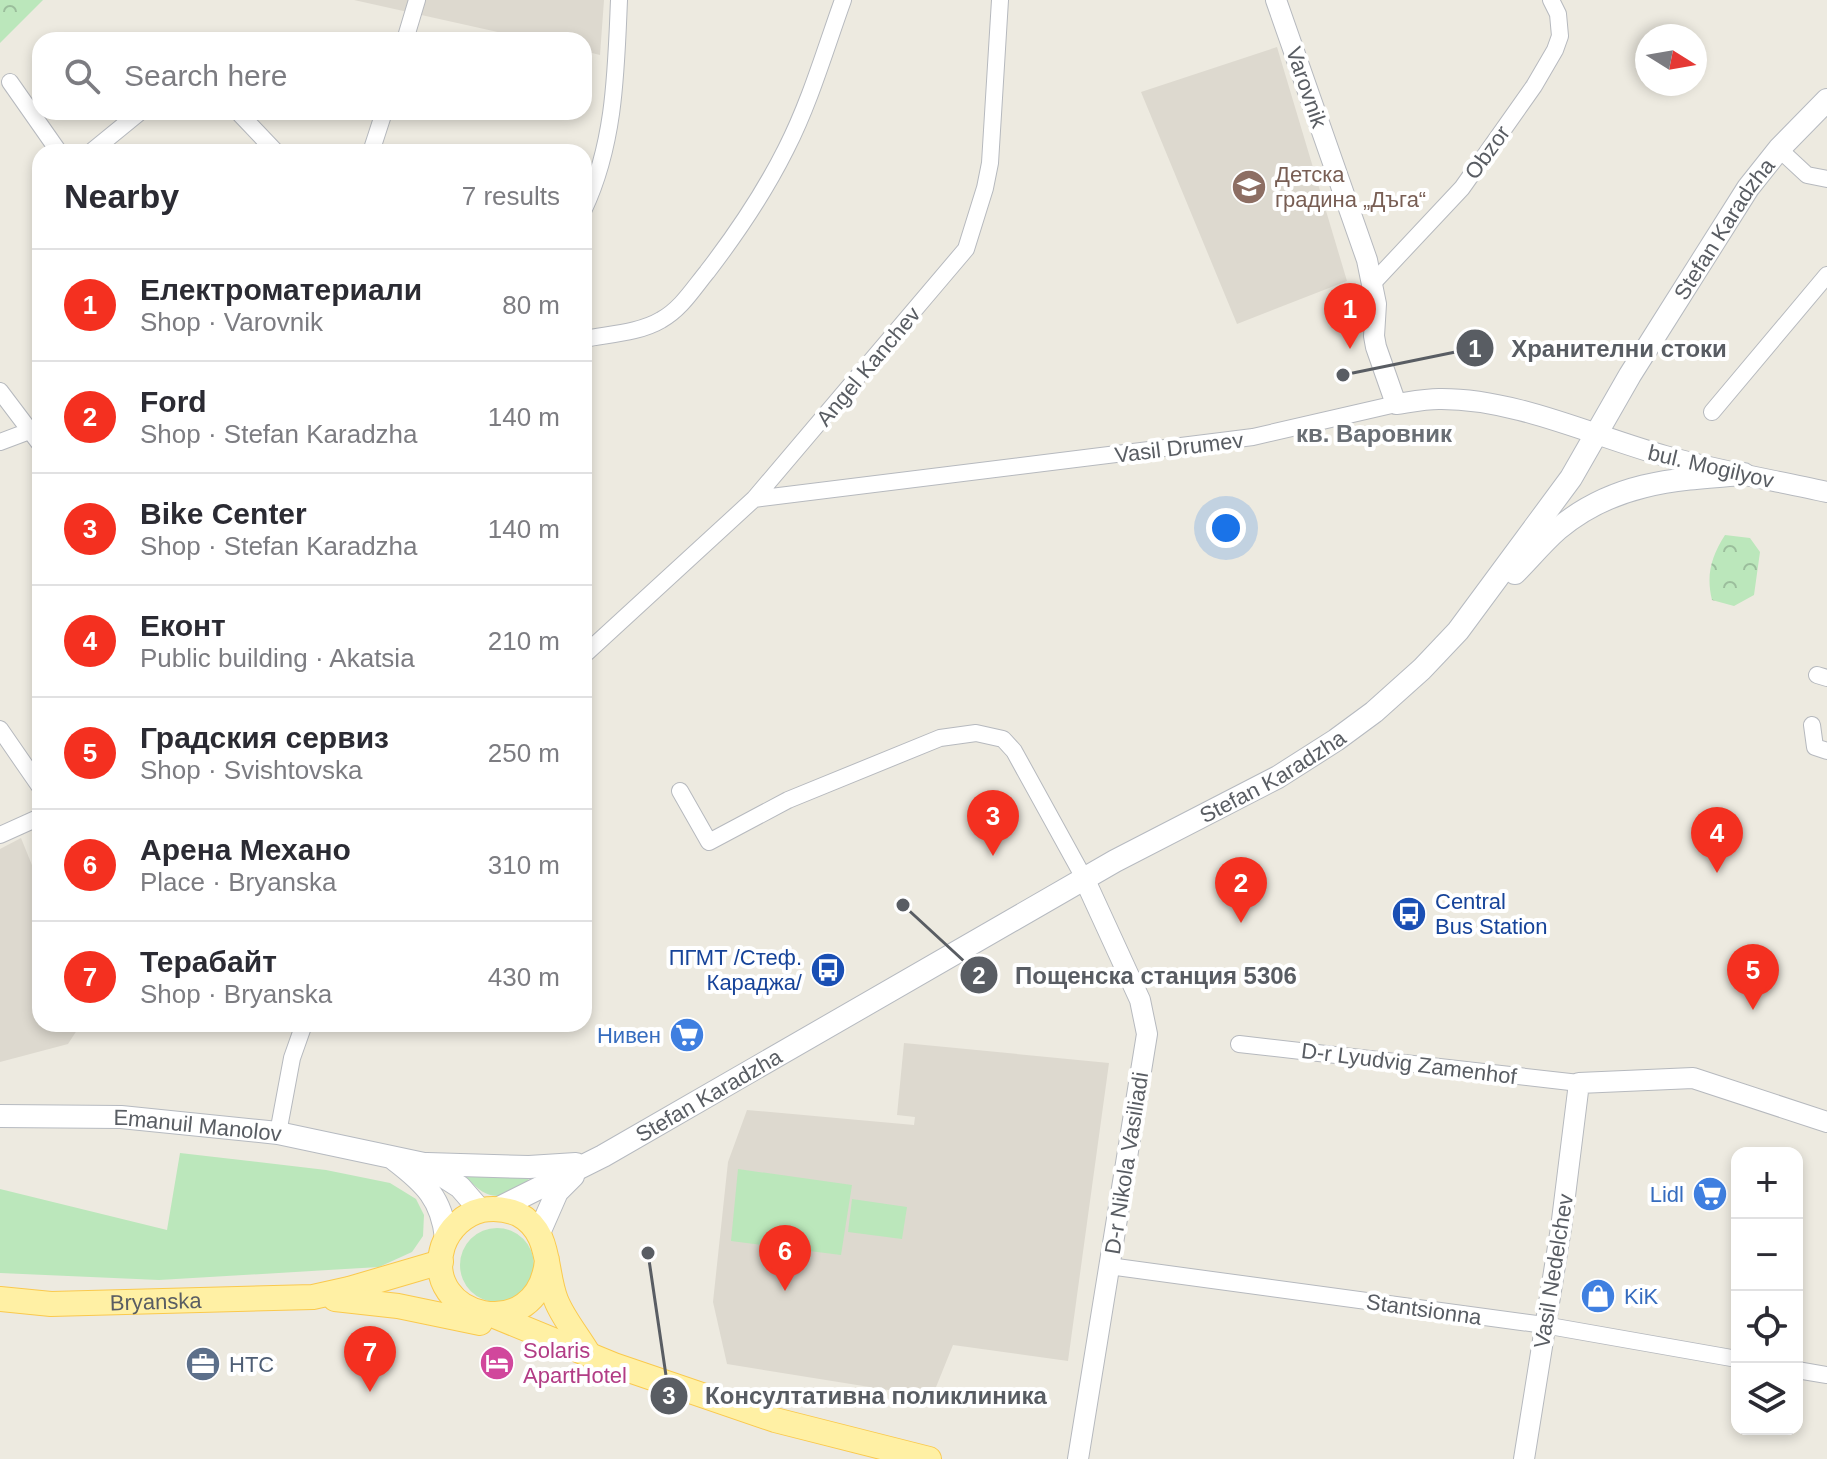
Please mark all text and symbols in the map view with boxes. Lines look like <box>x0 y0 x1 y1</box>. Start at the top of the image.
north arrow <box>1635 24 1707 96</box>
search box <box>32 32 592 120</box>
street label: Varovnik <box>1281 43 1332 132</box>
icon: search <box>60 54 104 98</box>
text: Search here <box>124 59 287 92</box>
street label: Obzor <box>1460 121 1515 184</box>
street label: Stefan Karadzha <box>1669 153 1780 304</box>
place label: Детска градина „Дъга“ <box>1275 162 1426 212</box>
school or university icon: Детска градина „Дъга“ <box>1230 168 1268 206</box>
text: Nearby <box>64 177 179 215</box>
text: 7 results <box>462 181 560 211</box>
text: Електроматериали <box>140 273 422 306</box>
pin: 1 <box>1324 283 1376 349</box>
text: 1 <box>83 290 97 320</box>
text: 80 m <box>502 290 560 320</box>
street label: Angel Kanchev <box>811 302 926 431</box>
text: Shop · Varovnik <box>140 307 323 337</box>
callout: Хранителни стоки <box>1455 324 1743 372</box>
text: 1 <box>1468 335 1482 362</box>
text: Хранителни стоки <box>1511 335 1727 362</box>
text: Ford <box>140 385 207 418</box>
text: 2 <box>83 402 97 432</box>
text: 140 m <box>488 402 560 432</box>
text: Shop · Stefan Karadzha <box>140 419 418 449</box>
district label: кв. Варовник <box>1296 420 1453 447</box>
street label: Vasil Drumev <box>1113 427 1245 468</box>
street label: bul. Mogilyov <box>1646 440 1776 493</box>
text: Bike Center <box>140 497 307 530</box>
your location <box>1206 508 1246 548</box>
text: 3 <box>83 514 97 544</box>
text: 140 m <box>488 514 560 544</box>
text: Shop · Stefan Karadzha <box>140 531 418 561</box>
text: Еконт <box>140 609 226 642</box>
text: 4 <box>83 626 97 656</box>
text: 210 m <box>488 626 560 656</box>
text: Public building · Akatsia <box>140 643 415 673</box>
text: Градския сервиз <box>140 721 389 754</box>
street label: Stefan Karadzha <box>1196 725 1351 828</box>
text: 5 <box>83 738 97 768</box>
text: 250 m <box>488 738 560 768</box>
text: Shop · Svishtovska <box>140 755 363 785</box>
pin: 3 <box>967 790 1019 856</box>
pin: 4 <box>1691 807 1743 873</box>
text: Арена Механо <box>140 833 351 866</box>
text: 6 <box>83 850 97 880</box>
text: 310 m <box>488 850 560 880</box>
pin: 2 <box>1215 857 1267 923</box>
text: Place · Bryanska <box>140 867 337 897</box>
place label: Central Bus Station <box>1435 889 1548 939</box>
bus stop icon: Central Bus Station <box>1390 895 1428 933</box>
pin: 5 <box>1727 944 1779 1010</box>
text: Терабайт <box>140 945 277 978</box>
place label: ПГМТ /Стеф. Караджа/ <box>669 945 803 995</box>
bus stop icon: ПГМТ /Стеф. Караджа/ <box>809 951 847 989</box>
callout: Пощенска станция 5306 <box>959 951 1313 999</box>
text: 7 <box>83 962 97 992</box>
text: 430 m <box>488 962 560 992</box>
text: 2 <box>972 962 986 989</box>
text: Пощенска станция 5306 <box>1015 962 1297 989</box>
text: Shop · Bryanska <box>140 979 332 1009</box>
supermarket icon: Нивен <box>668 1016 706 1054</box>
place label: Нивен <box>597 1023 661 1048</box>
street label: D-r Lyudvig Zamenhof <box>1300 1038 1519 1089</box>
street label: Stefan Karadzha <box>631 1044 787 1147</box>
street label: D-r Nikola Vasiliadi <box>1100 1070 1153 1256</box>
street label: Emanuil Manolov <box>113 1105 283 1146</box>
map controls <box>1731 1147 1803 1435</box>
button: + <box>1731 1147 1803 1219</box>
supermarket icon: Lidl <box>1691 1175 1729 1213</box>
place label: Lidl <box>1650 1182 1684 1207</box>
street label: Vasil Nedelchev <box>1529 1192 1578 1350</box>
button: − <box>1731 1219 1803 1291</box>
pin: 6 <box>759 1225 811 1291</box>
shop icon: KiK <box>1579 1277 1617 1315</box>
place label: KiK <box>1624 1284 1659 1309</box>
street label: Bryanska <box>110 1288 203 1315</box>
street label: Stantsionna <box>1365 1289 1484 1330</box>
button: locate <box>1731 1291 1803 1363</box>
pin: 7 <box>344 1326 396 1392</box>
place label: Solaris ApartHotel <box>523 1338 627 1388</box>
hotel icon: Solaris ApartHotel <box>478 1344 516 1382</box>
office icon: НТС <box>184 1345 222 1383</box>
place label: НТС <box>229 1352 274 1377</box>
button: layers <box>1731 1363 1803 1435</box>
callout: Консултативна поликлиника <box>649 1372 1063 1420</box>
text: 3 <box>662 1382 676 1409</box>
text: Консултативна поликлиника <box>705 1382 1048 1409</box>

